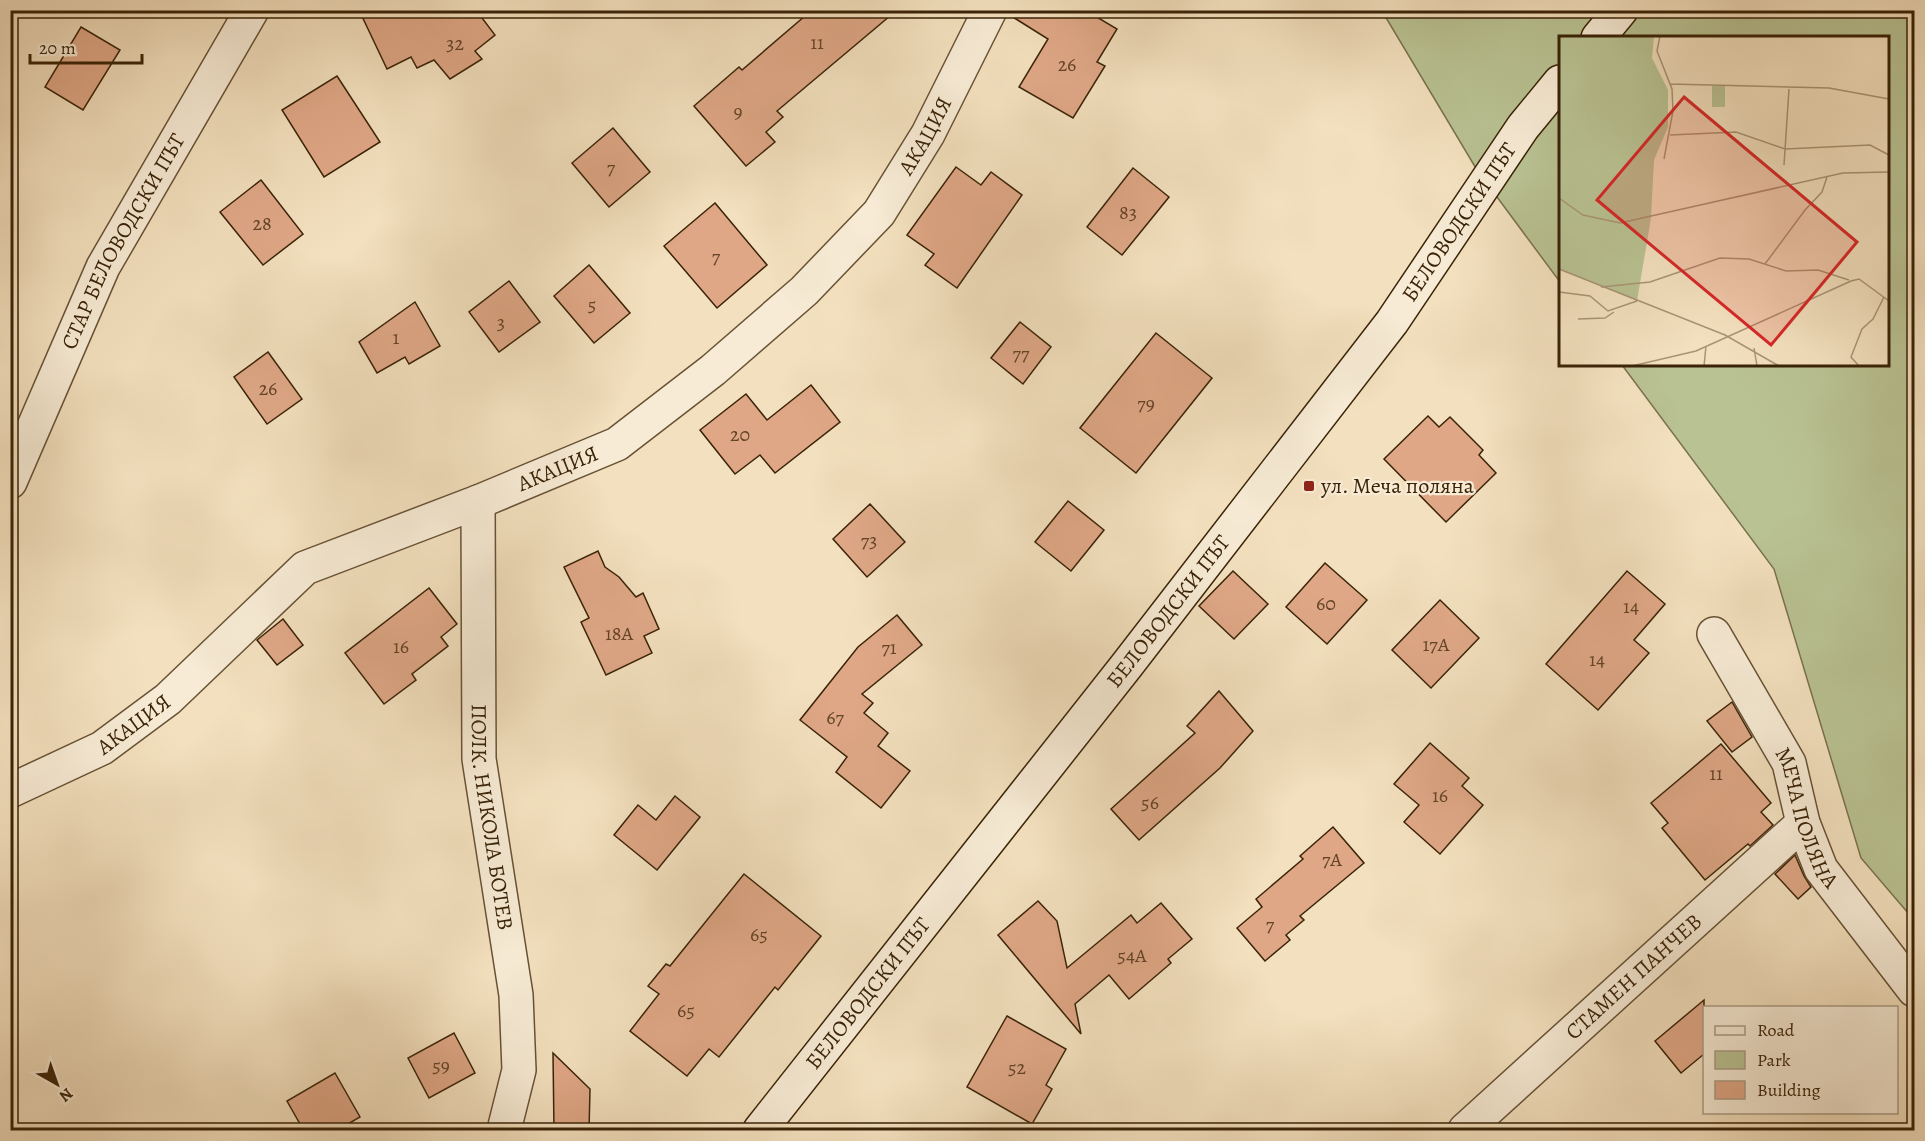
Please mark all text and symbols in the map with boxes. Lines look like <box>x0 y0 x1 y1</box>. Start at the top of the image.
scale bar <box>30 27 142 65</box>
house number: 11 <box>810 29 824 56</box>
house number: 32 <box>446 30 464 57</box>
text: 20 m <box>39 36 76 60</box>
inset map <box>1559 36 1889 366</box>
house number: 26 <box>1058 51 1076 78</box>
street label: АКАЦИЯ <box>891 92 959 181</box>
house number: 9 <box>733 98 743 125</box>
street label: СТАР БЕЛОВОДСКИ ПЪТ <box>54 128 192 354</box>
street label: БЕЛОВОДСКИ ПЪТ <box>1395 137 1523 308</box>
house number: 7 <box>607 154 616 181</box>
house number: 83 <box>1119 199 1137 226</box>
house number: 28 <box>252 210 272 237</box>
house number: 7 <box>712 243 721 270</box>
house number: 5 <box>588 291 596 318</box>
house number: 3 <box>497 309 505 336</box>
house number: 1 <box>393 324 400 351</box>
house number: 77 <box>1013 340 1030 367</box>
house number: 26 <box>259 375 277 402</box>
house number: 79 <box>1137 390 1155 417</box>
house number: 20 <box>730 421 750 448</box>
street label: АКАЦИЯ <box>512 438 603 499</box>
place label: ул. Меча поляна <box>1320 471 1475 501</box>
marker: ул. Меча поляна <box>1302 479 1316 493</box>
house number: 73 <box>861 527 877 554</box>
street label: БЕЛОВОДСКИ ПЪТ <box>1100 529 1237 694</box>
house number: 60 <box>1316 590 1336 617</box>
house number: 14 <box>1623 593 1639 620</box>
house number: 18А <box>605 620 633 647</box>
house number: 17А <box>1423 631 1450 658</box>
house number: 16 <box>393 633 409 660</box>
house number: 71 <box>881 634 897 661</box>
house number: 14 <box>1589 646 1605 673</box>
street label: АКАЦИЯ <box>90 687 177 763</box>
street label: ПОЛК. НИКОЛА БОТЕВ <box>464 704 521 932</box>
house number: 67 <box>826 704 844 731</box>
street label: МЕЧА ПОЛЯНА <box>1768 741 1846 896</box>
house number: 11 <box>1709 760 1723 787</box>
house number: 16 <box>1432 782 1448 809</box>
house number: 56 <box>1141 789 1159 816</box>
house number: 7А <box>1322 846 1342 873</box>
street label: СТАМЕН ПАНЧЕВ <box>1559 907 1709 1047</box>
street label: БЕЛОВОДСКИ ПЪТ <box>798 911 937 1076</box>
house number: 7 <box>1266 911 1275 938</box>
house number: 65 <box>750 921 768 948</box>
house number: 54А <box>1117 942 1147 969</box>
house number: 65 <box>677 997 695 1024</box>
legend <box>1703 1006 1898 1114</box>
text: Road <box>1757 1018 1795 1042</box>
text: Park <box>1757 1048 1791 1072</box>
house number: 59 <box>432 1052 450 1079</box>
north arrow <box>27 1054 87 1114</box>
house number: 52 <box>1008 1054 1027 1081</box>
text: Building <box>1757 1078 1821 1102</box>
text: N <box>54 1083 78 1107</box>

